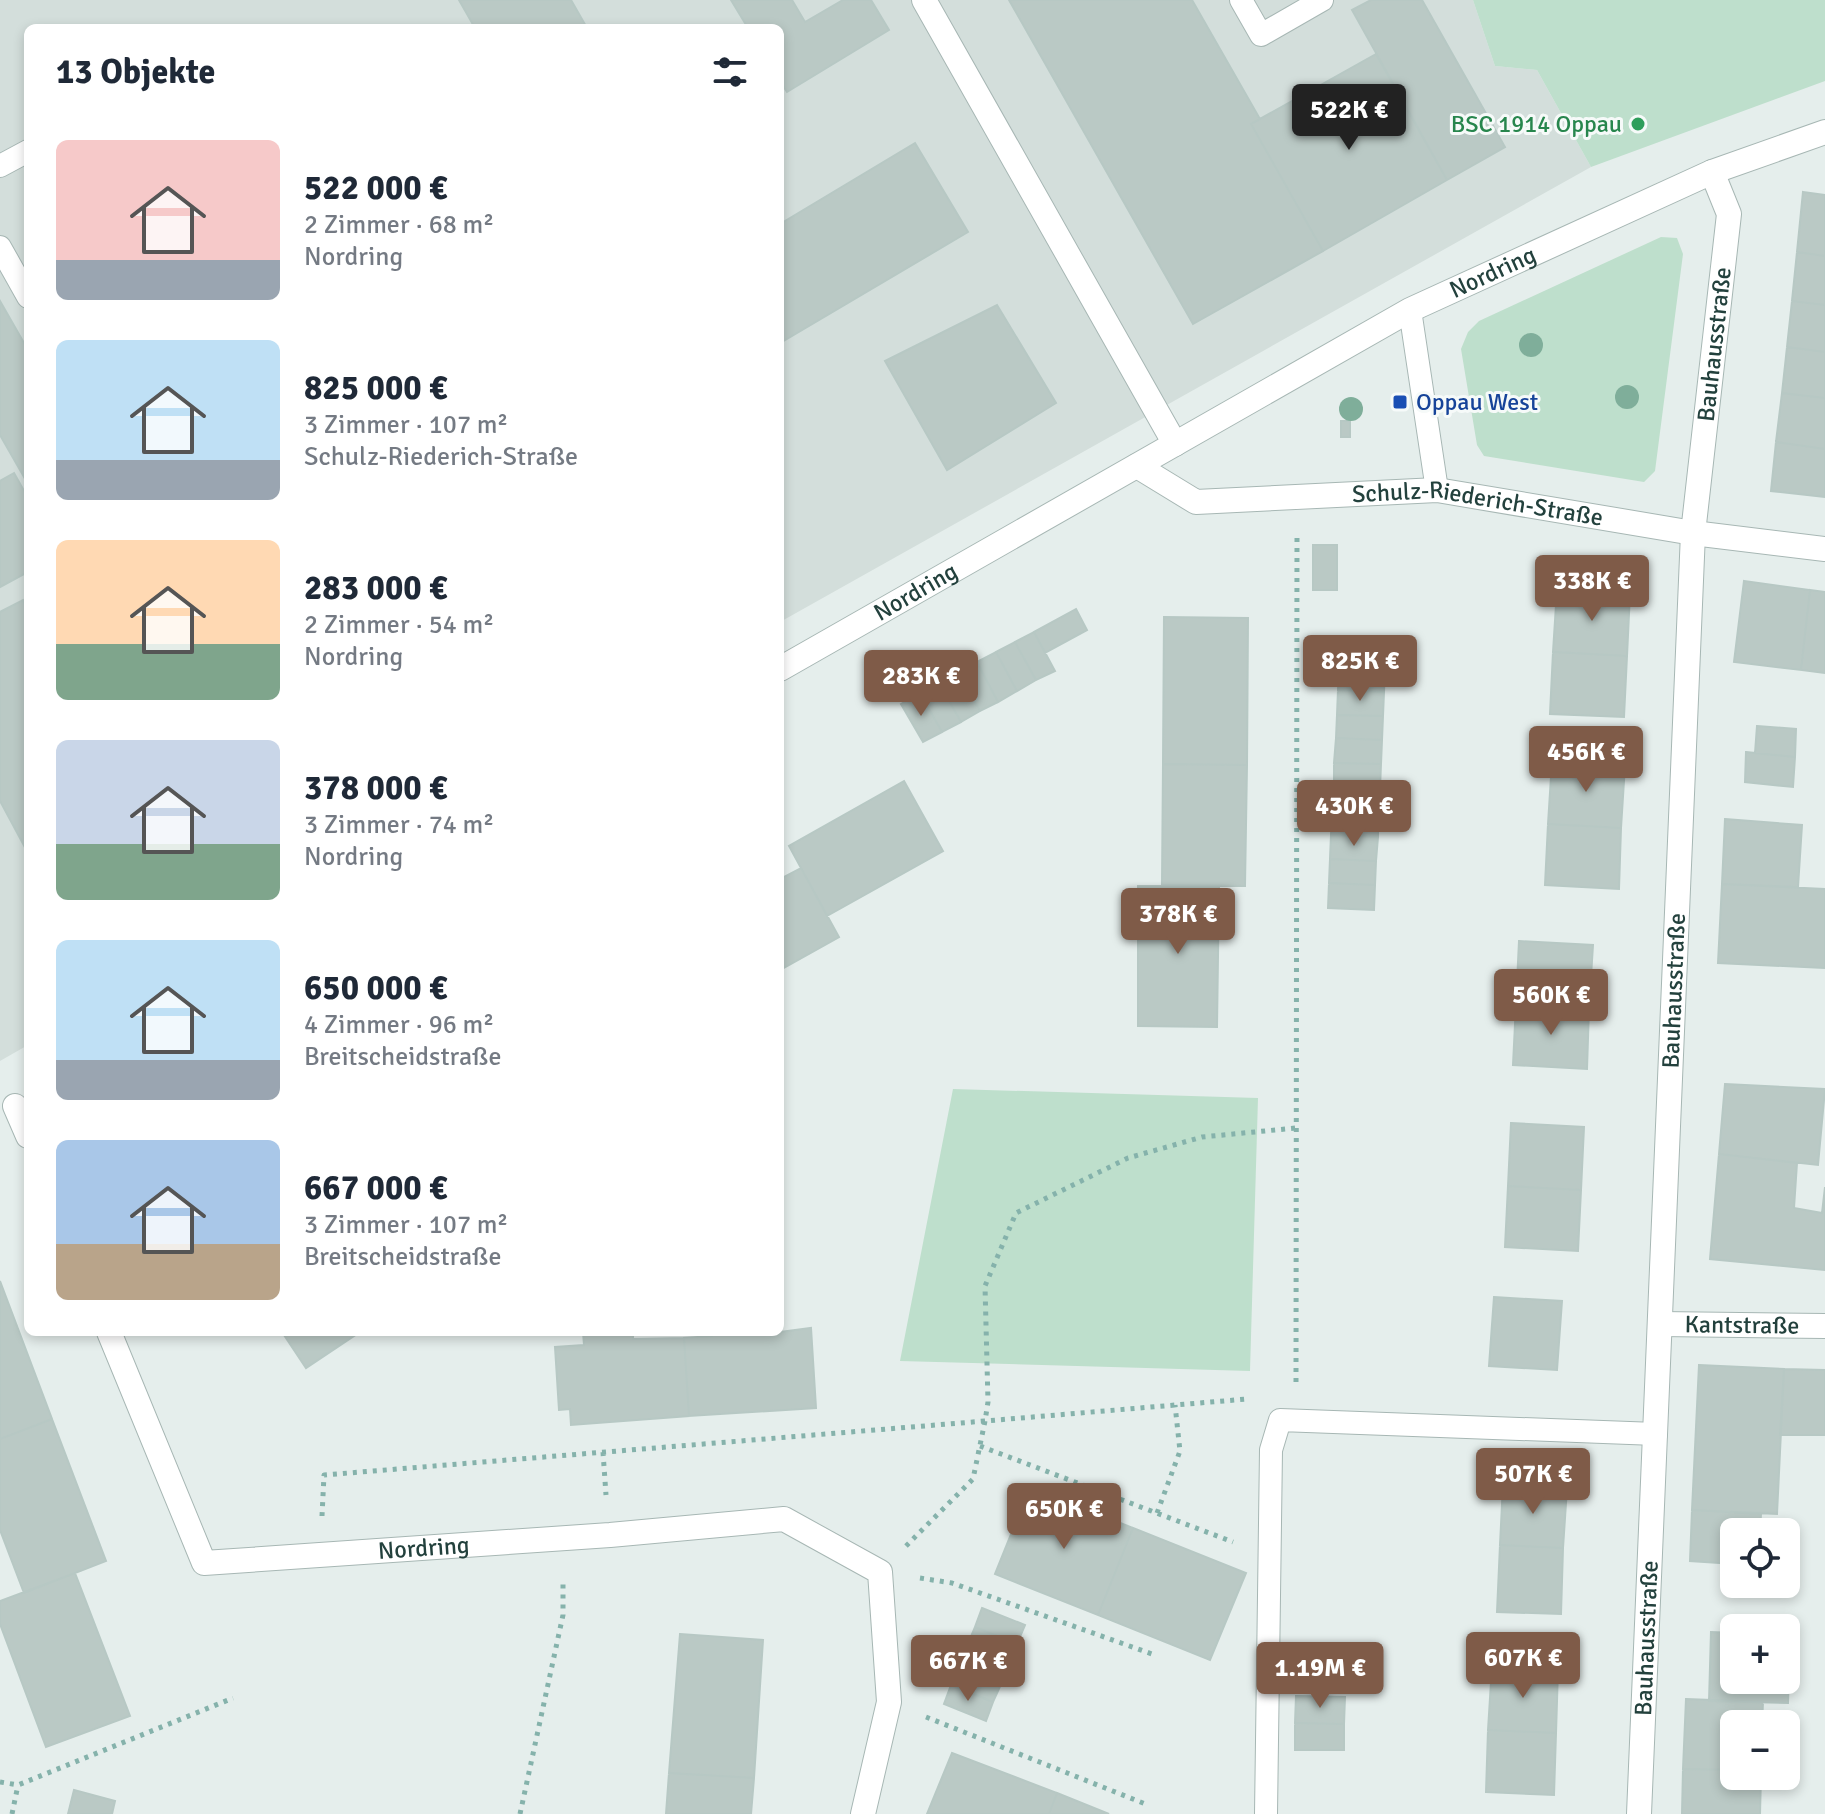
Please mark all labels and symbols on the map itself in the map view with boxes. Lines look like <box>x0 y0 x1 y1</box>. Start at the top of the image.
pin: 522K € <box>1284 84 1414 152</box>
place label: BSC 1914 Oppau <box>1451 109 1622 139</box>
marker: BSC 1914 Oppau <box>1629 115 1647 133</box>
street label: Nordring <box>1445 240 1541 305</box>
street label: Bauhausstraße <box>1691 265 1738 423</box>
place label: Oppau West <box>1416 387 1538 417</box>
marker: Oppau West <box>1391 393 1409 411</box>
street label: Schulz-Riederich-Straße <box>1351 475 1605 533</box>
pin: 338K € <box>1527 555 1657 623</box>
street label: Nordring <box>868 556 963 627</box>
pin: 825K € <box>1295 635 1425 703</box>
pin: 283K € <box>856 650 986 718</box>
pin: 456K € <box>1521 726 1651 794</box>
pin: 430K € <box>1289 780 1419 848</box>
pin: 378K € <box>1113 888 1243 956</box>
street label: Bauhausstraße <box>1655 912 1692 1069</box>
pin: 560K € <box>1486 969 1616 1037</box>
street label: Kantstraße <box>1684 1309 1800 1341</box>
pin: 507K € <box>1468 1448 1598 1516</box>
pin: 650K € <box>999 1483 1129 1551</box>
street label: Nordring <box>377 1530 470 1566</box>
street label: Bauhausstraße <box>1628 1560 1665 1717</box>
pin: 607K € <box>1458 1632 1588 1700</box>
pin: 667K € <box>903 1635 1033 1703</box>
pin: 1.19M € <box>1246 1642 1394 1710</box>

